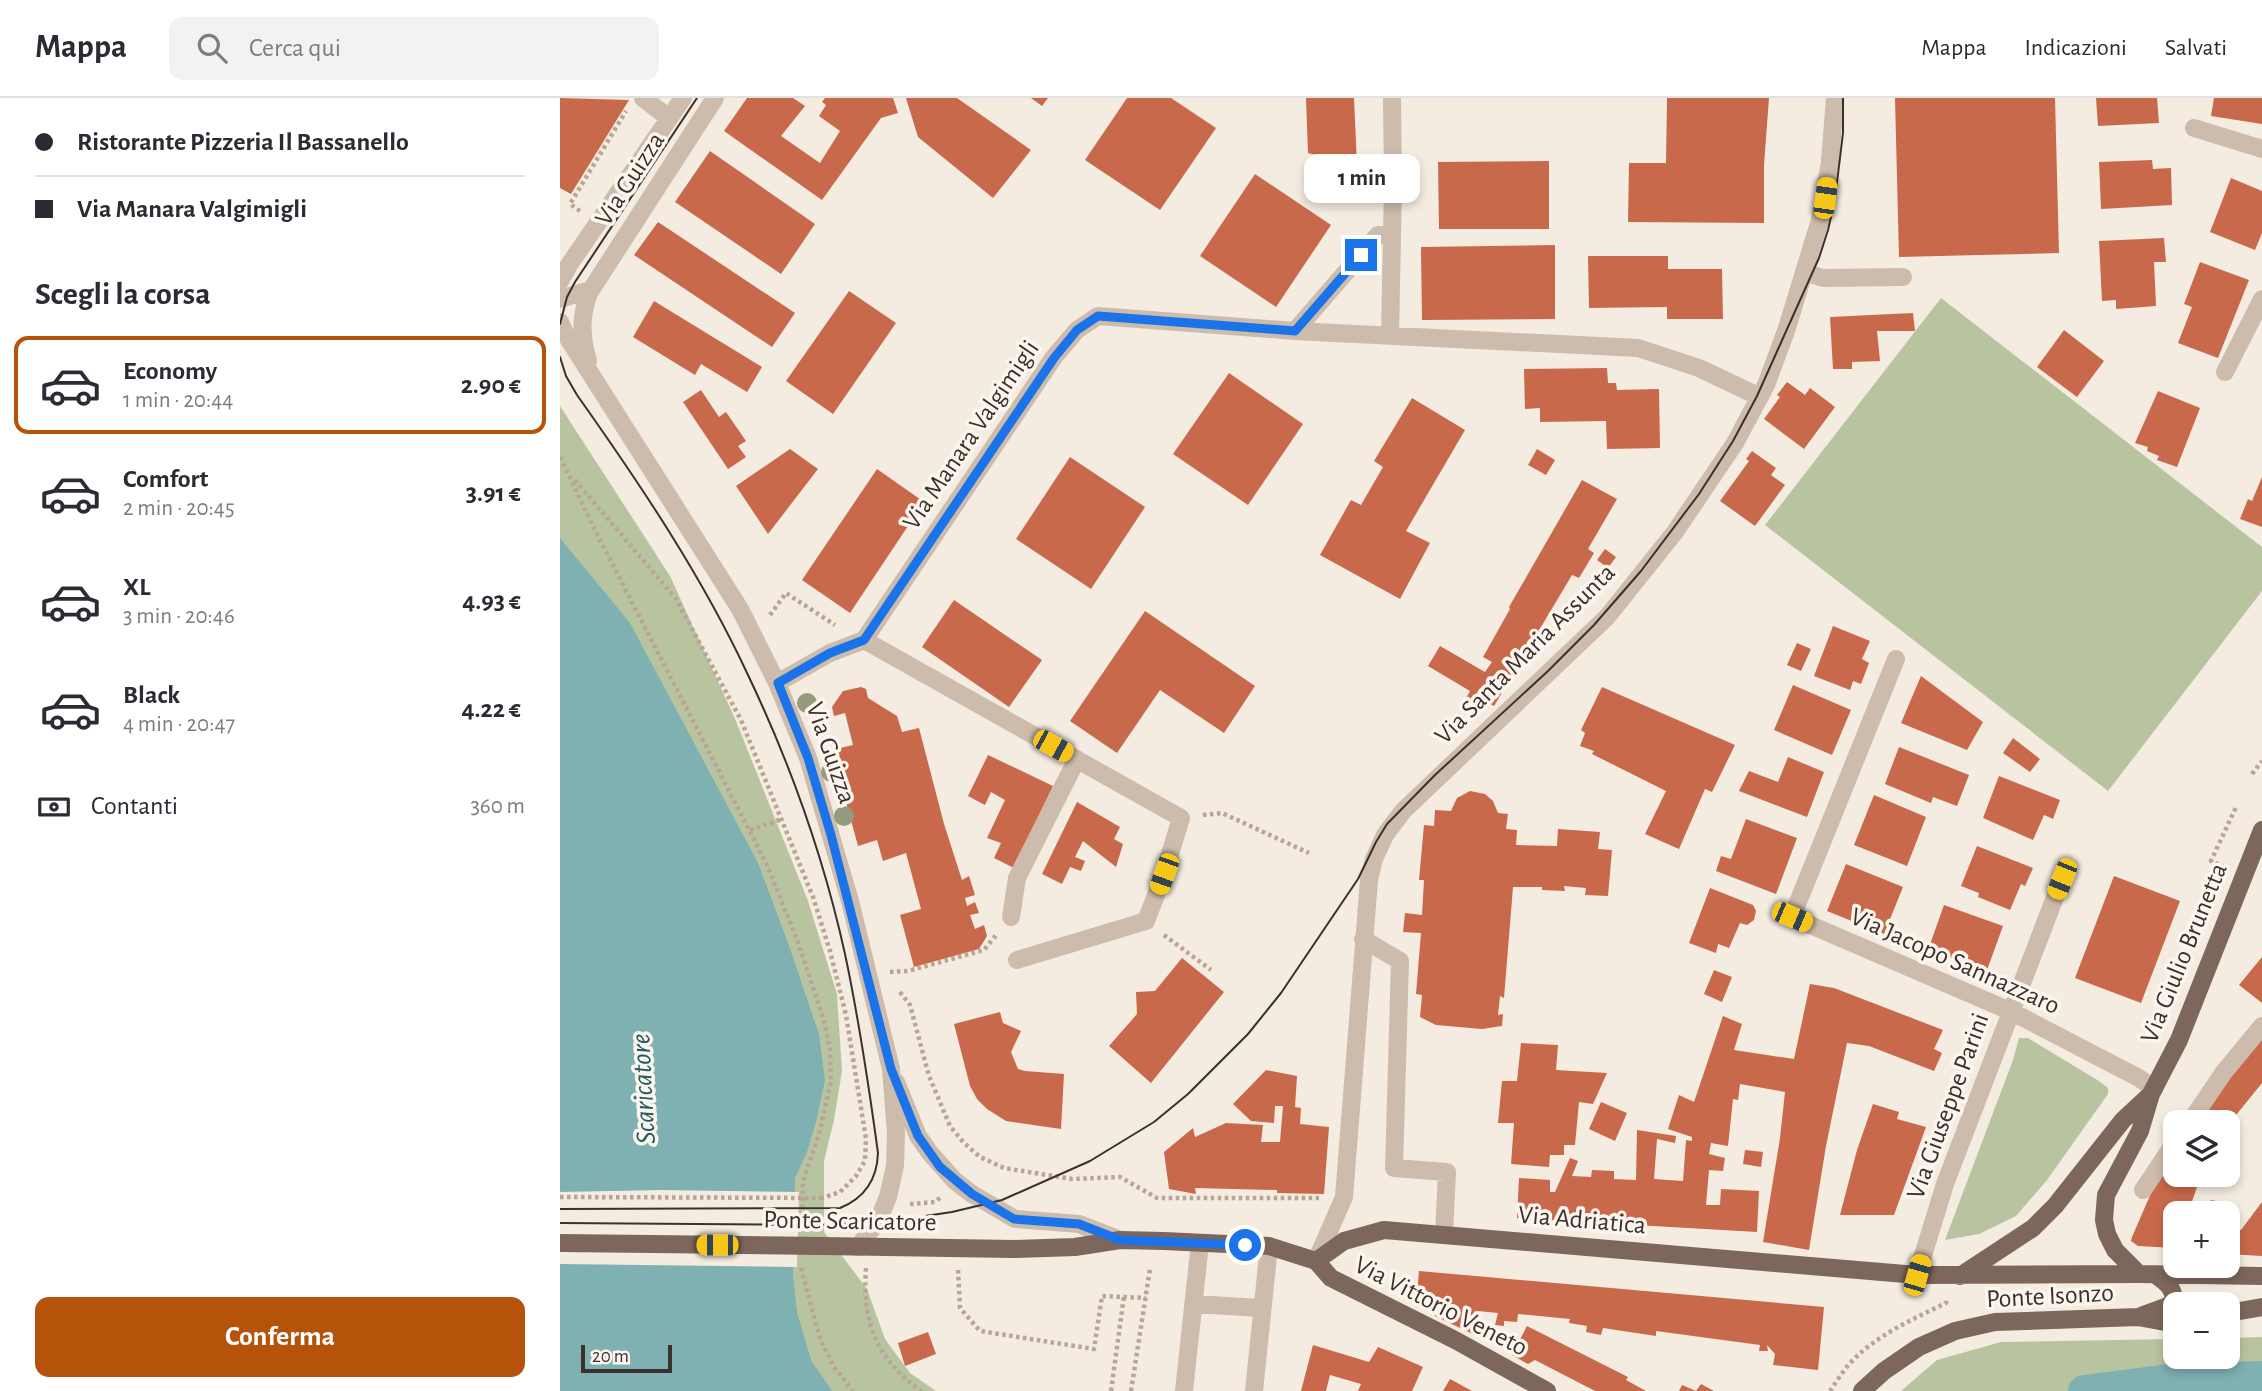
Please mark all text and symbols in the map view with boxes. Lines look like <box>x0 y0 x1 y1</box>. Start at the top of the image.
search box <box>169 17 659 80</box>
icon: search <box>193 29 231 67</box>
text: Mappa <box>35 31 127 64</box>
text: Cerca qui <box>249 35 341 61</box>
text: Mappa <box>1921 36 1986 60</box>
text: Indicazioni <box>2024 36 2127 60</box>
text: Salvati <box>2165 36 2227 60</box>
street label: Via Guizza <box>590 128 670 230</box>
text: Ristorante Pizzeria Il Bassanello <box>77 129 409 155</box>
callout: 1 min <box>1303 153 1419 202</box>
text: 1 min <box>1338 167 1386 190</box>
car <box>1812 176 1839 220</box>
text: Via Manara Valgimigli <box>77 196 307 222</box>
route end <box>1345 239 1377 271</box>
text: Scegli la corsa <box>35 278 211 310</box>
street label: Via Manara Valgimigli <box>898 336 1044 534</box>
icon: car <box>39 354 102 417</box>
text: Economy <box>123 358 217 384</box>
text: 2.90 € <box>461 372 521 398</box>
text: 1 min · 20:44 <box>123 389 233 412</box>
icon: car <box>39 462 102 525</box>
text: Comfort <box>123 466 208 492</box>
text: 3.91 € <box>466 480 521 506</box>
text: 2 min · 20:45 <box>123 497 235 520</box>
street label: Via Santa Maria Assunta <box>1430 559 1620 749</box>
icon: car <box>39 570 102 633</box>
text: XL <box>123 574 150 600</box>
text: 4.93 € <box>462 588 521 614</box>
text: 3 min · 20:46 <box>123 605 235 628</box>
icon: car <box>39 678 102 741</box>
text: Black <box>123 682 180 708</box>
text: 4.22 € <box>461 696 521 722</box>
street label: Via Guizza <box>802 699 860 807</box>
text: 4 min · 20:47 <box>123 713 235 736</box>
car <box>1030 727 1077 765</box>
icon: cash <box>35 788 73 826</box>
text: Contanti <box>91 793 178 819</box>
text: 360 m <box>470 795 525 818</box>
car <box>1147 851 1182 897</box>
car <box>2045 856 2080 902</box>
street label: Via Giulio Brunetta <box>2136 859 2232 1047</box>
car <box>1769 899 1816 935</box>
street label: Via Jacopo Sannazzaro <box>1846 903 2064 1019</box>
street label: Via Giuseppe Parini <box>1902 1010 1994 1202</box>
water label: Scaricatore <box>627 1033 661 1145</box>
map controls <box>2163 1110 2240 1369</box>
button: layers <box>2163 1110 2240 1187</box>
street label: Via Adriatica <box>1517 1201 1647 1239</box>
button: + <box>2163 1201 2240 1278</box>
street label: Ponte Scaricatore <box>763 1206 937 1236</box>
route start <box>1229 1229 1261 1261</box>
car <box>697 1235 739 1256</box>
street label: Via Vittorio Veneto <box>1350 1251 1532 1361</box>
car <box>1902 1252 1933 1298</box>
street label: Ponte Isonzo <box>1986 1280 2114 1312</box>
button: − <box>2163 1292 2240 1369</box>
button: Conferma <box>35 1297 525 1377</box>
scale bar <box>581 1342 672 1374</box>
text: 20 m <box>592 1347 629 1366</box>

